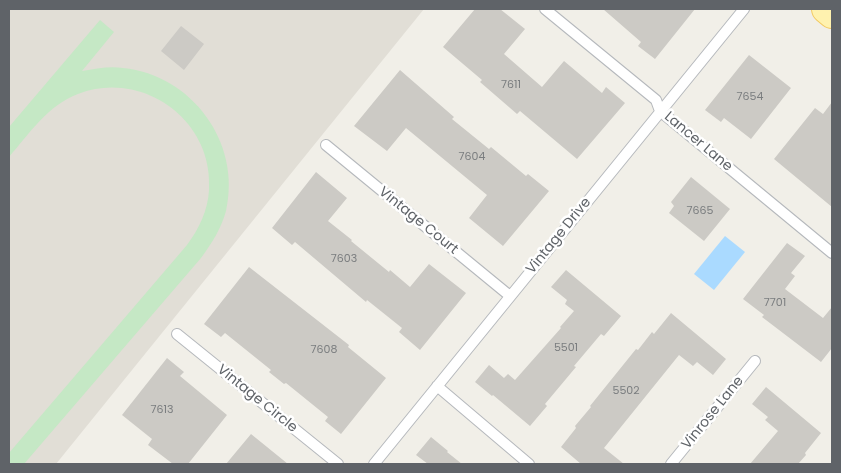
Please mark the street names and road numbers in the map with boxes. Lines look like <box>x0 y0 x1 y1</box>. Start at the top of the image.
street label: Lancer Lane <box>661 109 735 175</box>
street label: Vintage Court <box>375 184 461 258</box>
street label: Vintage Drive <box>523 194 595 278</box>
street label: Vintage Circle <box>213 362 301 436</box>
street label: Vinrose Lane <box>678 373 748 453</box>

